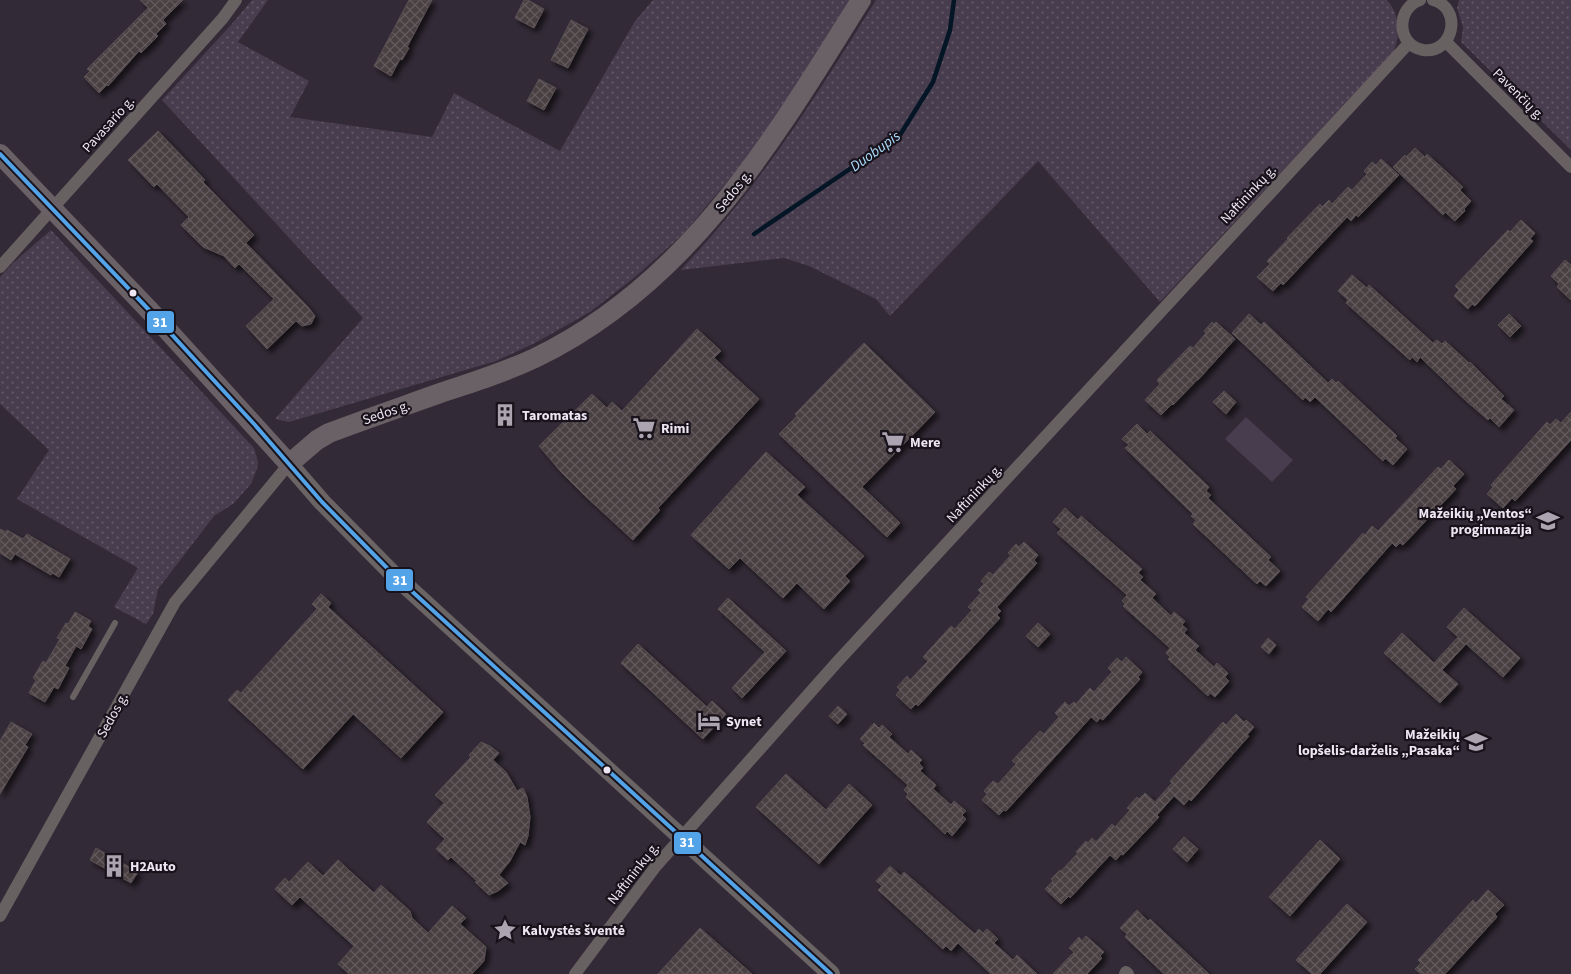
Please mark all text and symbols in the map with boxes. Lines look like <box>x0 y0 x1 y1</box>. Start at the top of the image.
street label: Pavenčių g. <box>1488 64 1549 125</box>
street label: Pavasario g. <box>78 92 140 157</box>
water label: Duobupis <box>846 126 905 177</box>
street label: Naftininkų g. <box>1216 161 1281 229</box>
street label: Sedos g. <box>711 166 757 217</box>
unlabelled marker <box>128 288 138 298</box>
line badge: 31 <box>146 310 175 334</box>
text: 31 <box>153 313 167 333</box>
street label: Sedos g. <box>360 396 413 430</box>
building icon: Taromatas <box>492 402 518 428</box>
place label: Taromatas <box>522 406 587 426</box>
supermarket icon: Rimi <box>631 415 657 441</box>
place label: Rimi <box>661 419 689 439</box>
supermarket icon: Mere <box>880 429 906 455</box>
place label: Mere <box>910 433 941 453</box>
street label: Naftininkų g. <box>942 460 1007 528</box>
place label: Mažeikių „Ventos“ progimnazija <box>1418 504 1532 540</box>
school or university icon: Mažeikių „Ventos“ progimnazija <box>1535 508 1561 534</box>
line badge: 31 <box>385 568 414 592</box>
text: 31 <box>393 571 407 591</box>
street label: Sedos g. <box>92 689 133 742</box>
hotel icon: Synet <box>696 708 722 734</box>
place label: Synet <box>726 712 762 732</box>
place label: Mažeikių lopšelis-darželis „Pasaka“ <box>1298 725 1460 761</box>
school or university icon: Mažeikių lopšelis-darželis „Pasaka“ <box>1463 729 1489 755</box>
unlabelled marker <box>602 765 612 775</box>
line badge: 31 <box>673 831 702 855</box>
text: 31 <box>680 833 694 853</box>
street label: Naftininkų g. <box>603 838 665 909</box>
building icon: H2Auto <box>101 853 127 879</box>
place label: H2Auto <box>130 857 176 877</box>
place icon: Kalvystės šventė <box>492 917 518 943</box>
place label: Kalvystės šventė <box>522 921 625 941</box>

